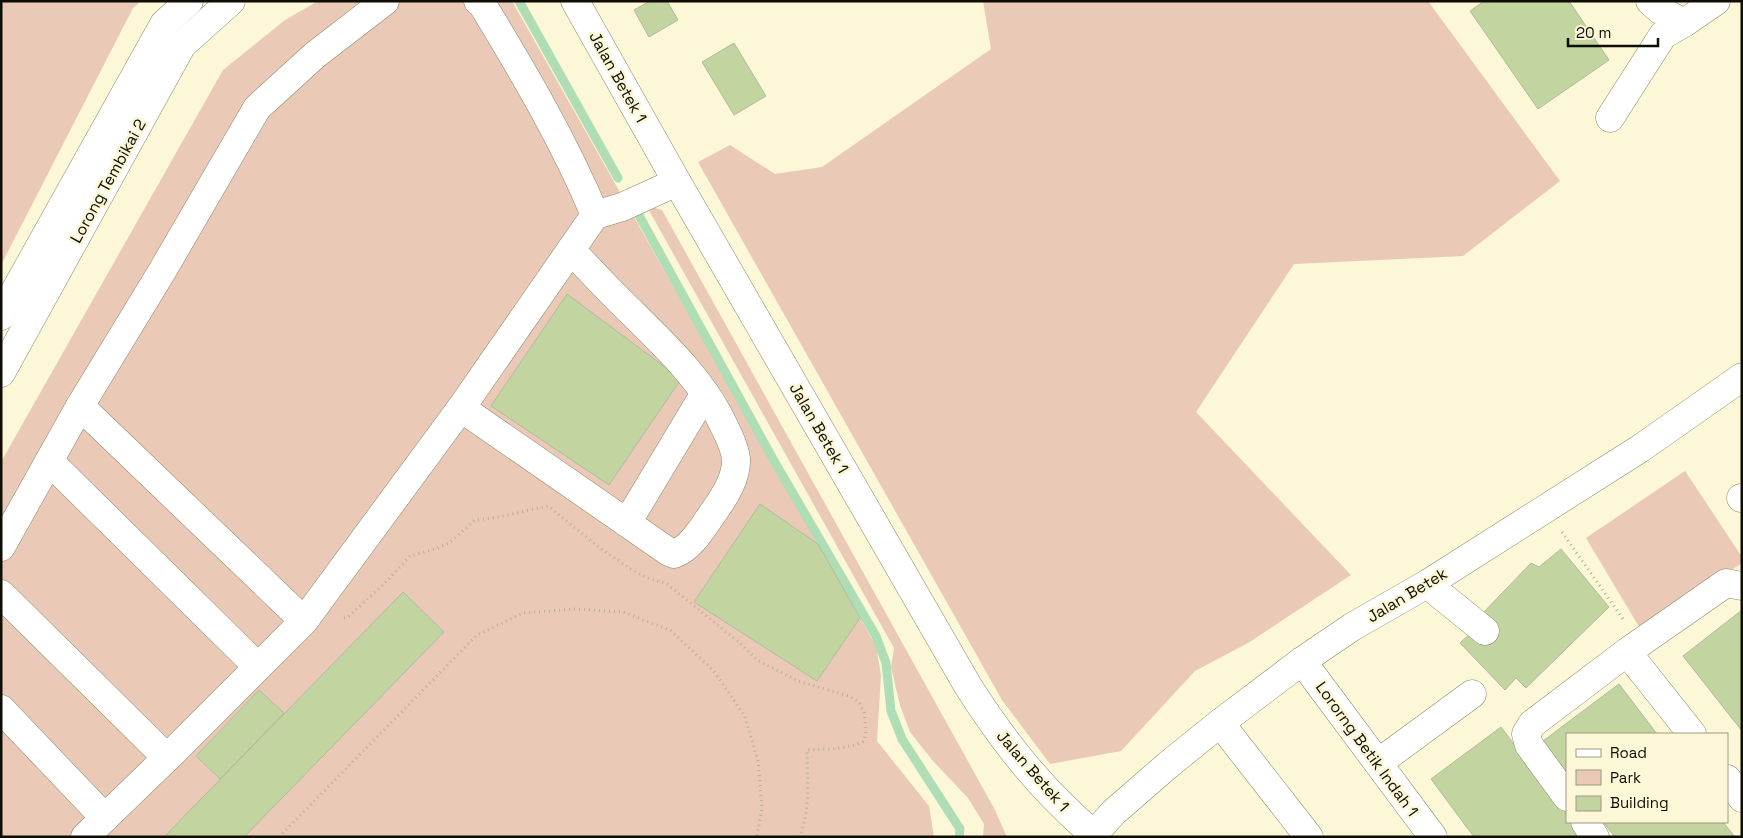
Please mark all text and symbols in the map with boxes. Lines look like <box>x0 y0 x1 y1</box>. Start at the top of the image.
scale bar <box>1568 15 1658 47</box>
text: 20 m <box>1576 23 1611 42</box>
street label: Jalan Betek 1 <box>584 28 652 126</box>
street label: Lorong Tembikai 2 <box>65 115 151 247</box>
street label: Jalan Betek 1 <box>785 379 853 477</box>
street label: Jalan Betek <box>1363 563 1451 627</box>
street label: Lororng Betik Indah 1 <box>1311 677 1423 821</box>
street label: Jalan Betek 1 <box>992 726 1074 816</box>
legend <box>1566 733 1728 823</box>
text: Road <box>1610 743 1647 762</box>
text: Park <box>1610 768 1641 787</box>
text: Building <box>1610 793 1669 812</box>

